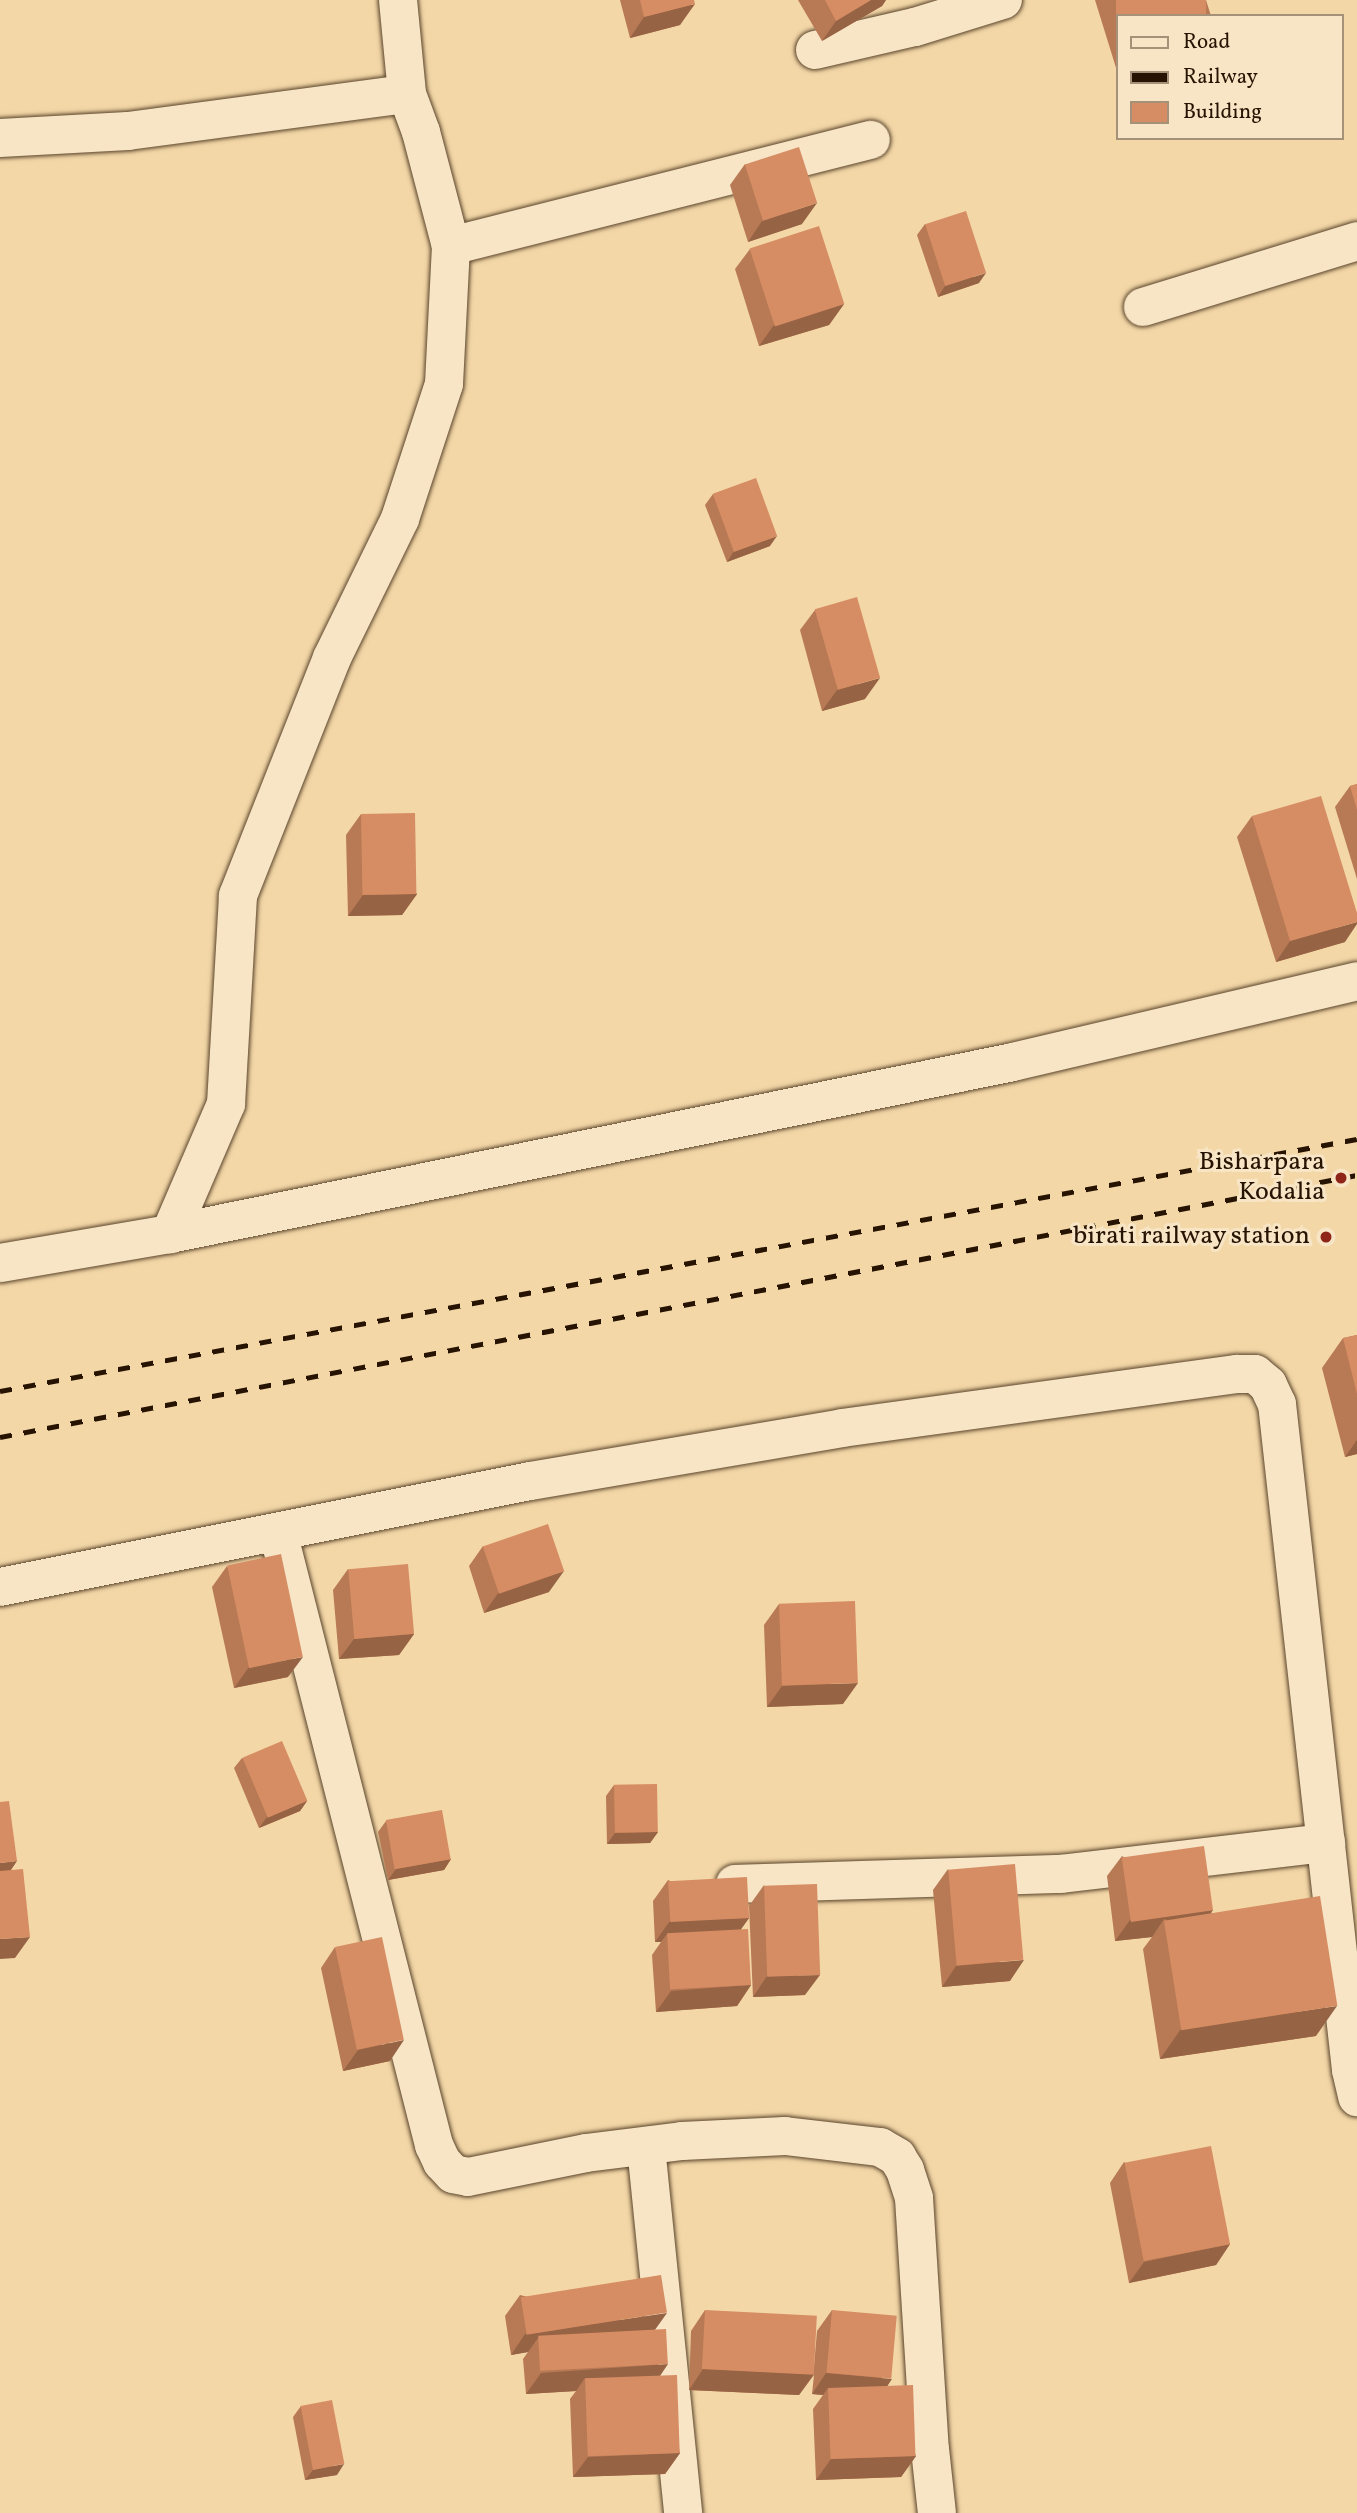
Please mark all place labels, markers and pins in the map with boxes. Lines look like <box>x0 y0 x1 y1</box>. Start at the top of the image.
place label: Bisharpara Kodalia <box>1199 1147 1325 1208</box>
marker: Bisharpara Kodalia <box>1331 1168 1351 1188</box>
place label: birati railway station <box>1072 1221 1310 1253</box>
marker: birati railway station <box>1316 1227 1336 1247</box>

